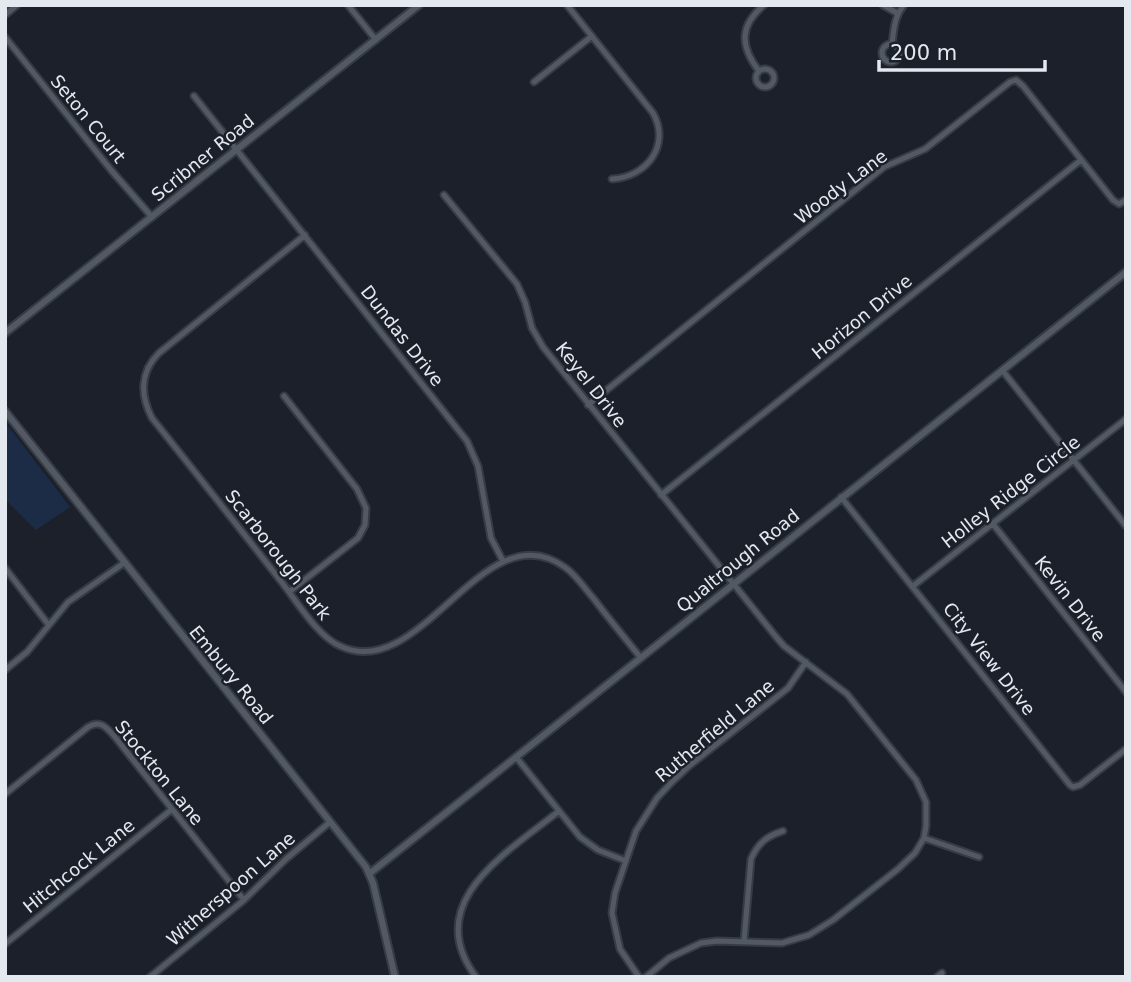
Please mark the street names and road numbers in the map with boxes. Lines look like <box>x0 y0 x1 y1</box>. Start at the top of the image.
street label: Seton Court <box>47 70 130 167</box>
street label: Scribner Road <box>147 110 258 205</box>
street label: Woody Lane <box>790 145 891 228</box>
street label: Horizon Drive <box>807 270 916 363</box>
street label: Dundas Drive <box>356 281 448 390</box>
street label: Keyel Drive <box>552 338 631 432</box>
street label: Holley Ridge Circle <box>937 431 1084 552</box>
street label: Scarborough Park <box>221 486 336 624</box>
street label: Qualtrough Road <box>672 505 803 617</box>
street label: Kevin Drive <box>1030 552 1110 646</box>
street label: City View Drive <box>939 598 1040 719</box>
street label: Embury Road <box>185 621 278 728</box>
street label: Rutherfield Lane <box>651 675 778 786</box>
street label: Stockton Lane <box>111 716 208 829</box>
street label: Hitchcock Lane <box>19 814 139 917</box>
street label: Witherspoon Lane <box>162 827 299 950</box>

